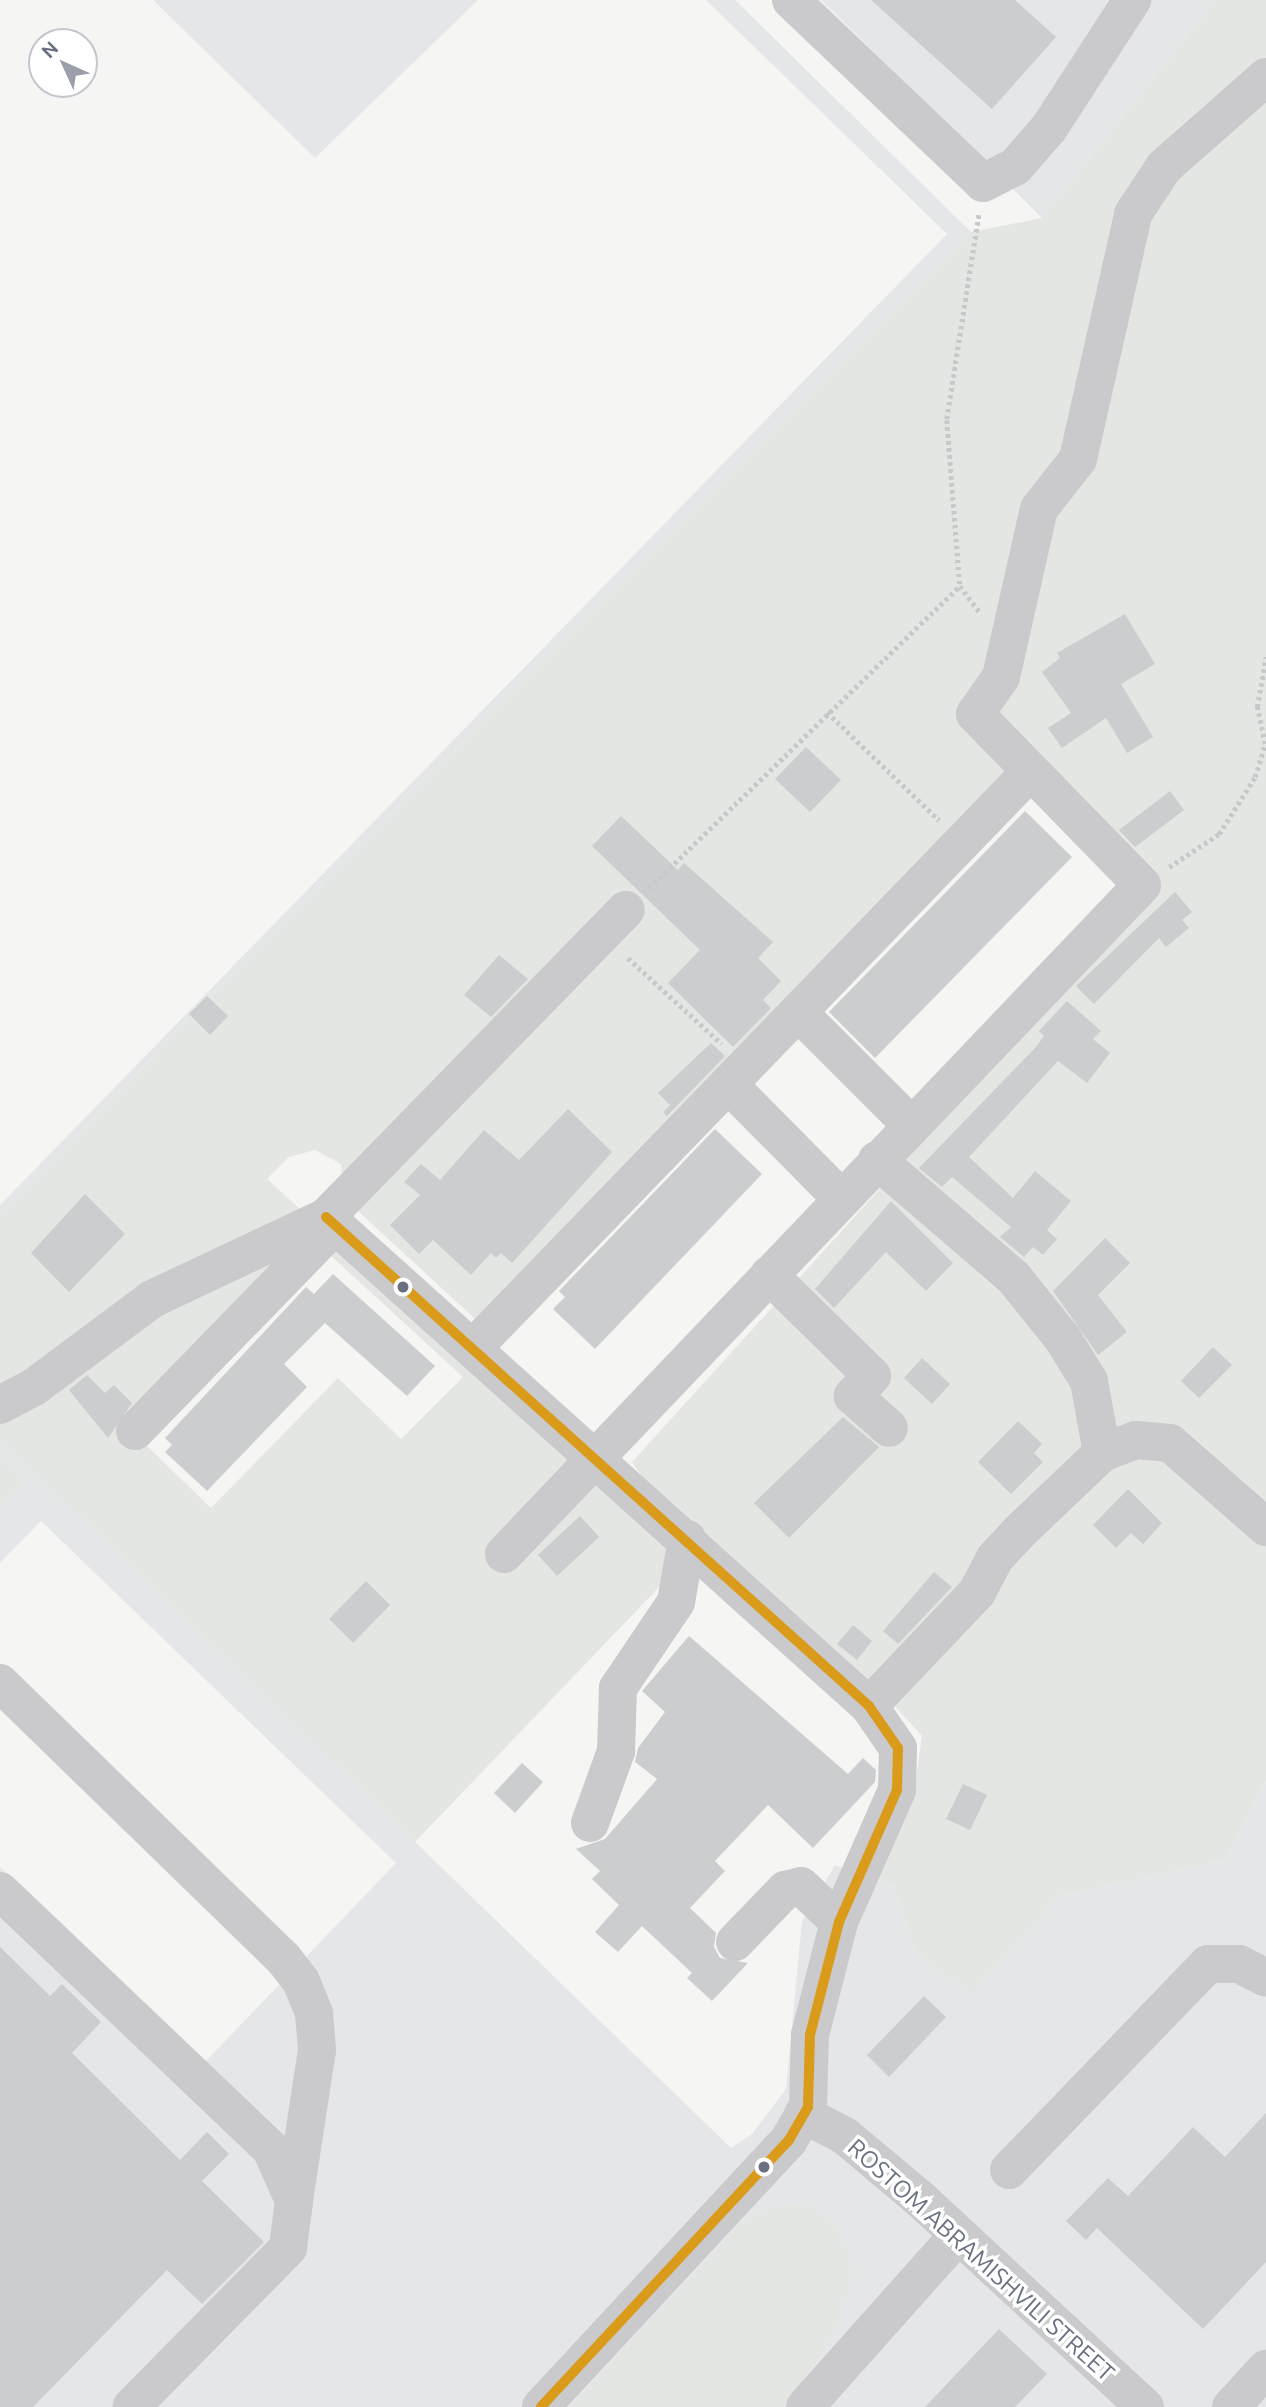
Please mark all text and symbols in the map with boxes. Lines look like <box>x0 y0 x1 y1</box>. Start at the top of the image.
north arrow <box>28 28 98 98</box>
text: N <box>37 37 62 62</box>
unlabelled marker <box>396 1280 410 1294</box>
street label: ROSTOM ABRAMISHVILI STREET <box>842 2133 1120 2387</box>
unlabelled marker <box>757 2160 771 2174</box>

